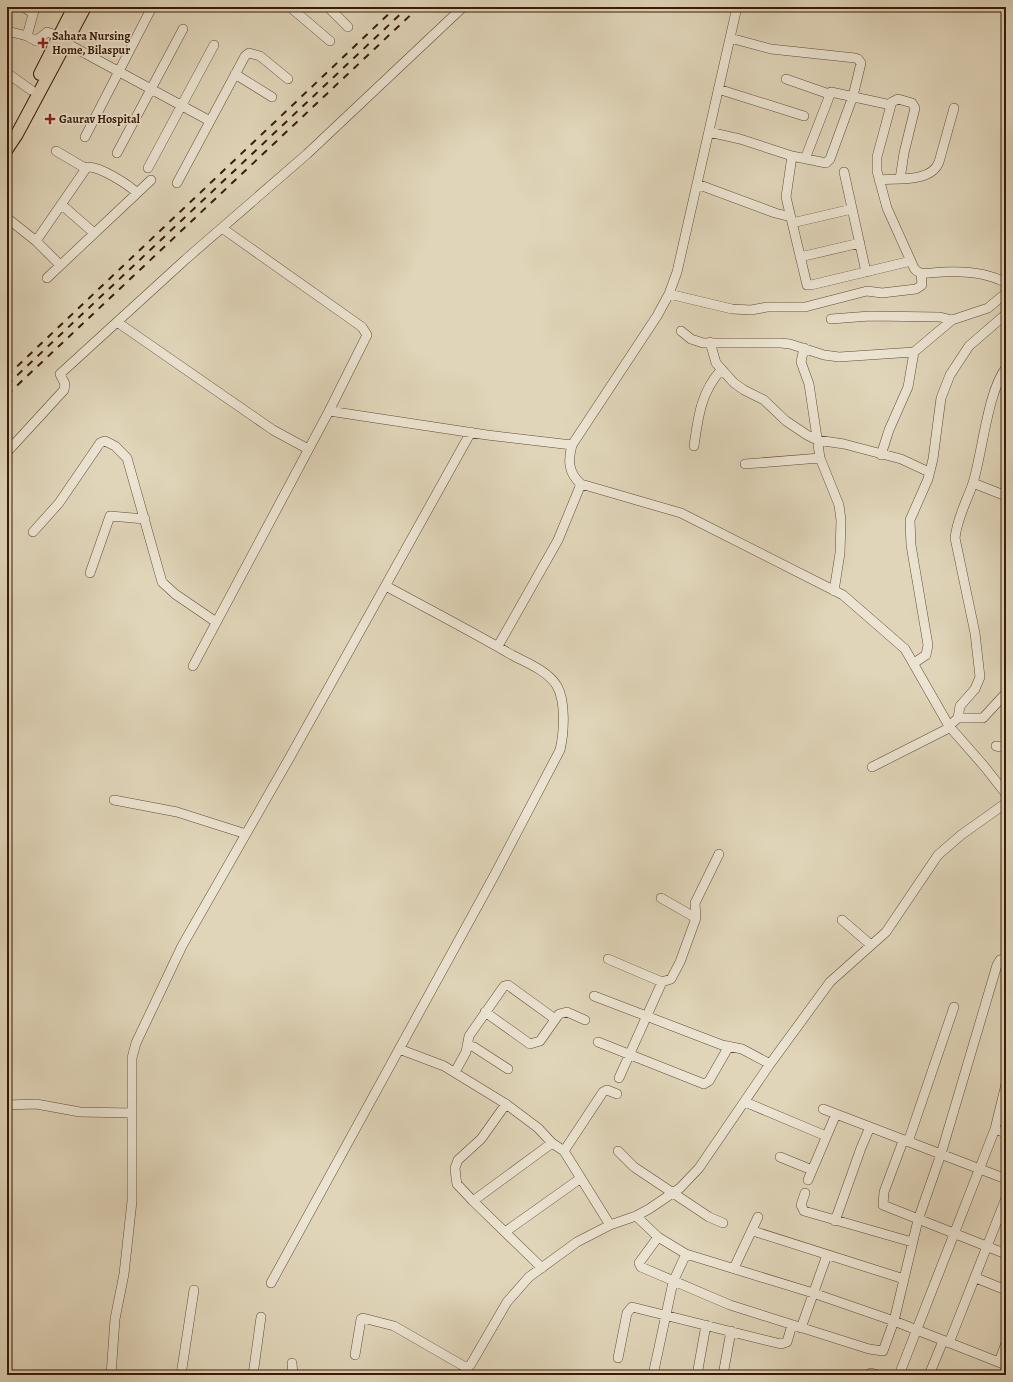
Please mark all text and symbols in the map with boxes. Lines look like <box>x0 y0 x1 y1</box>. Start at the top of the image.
place label: Sahara Nursing Home, Bilaspur <box>52 28 131 58</box>
marker: Sahara Nursing Home, Bilaspur <box>37 37 49 49</box>
place label: Gaurav Hospital <box>59 111 141 127</box>
marker: Gaurav Hospital <box>44 113 56 125</box>

